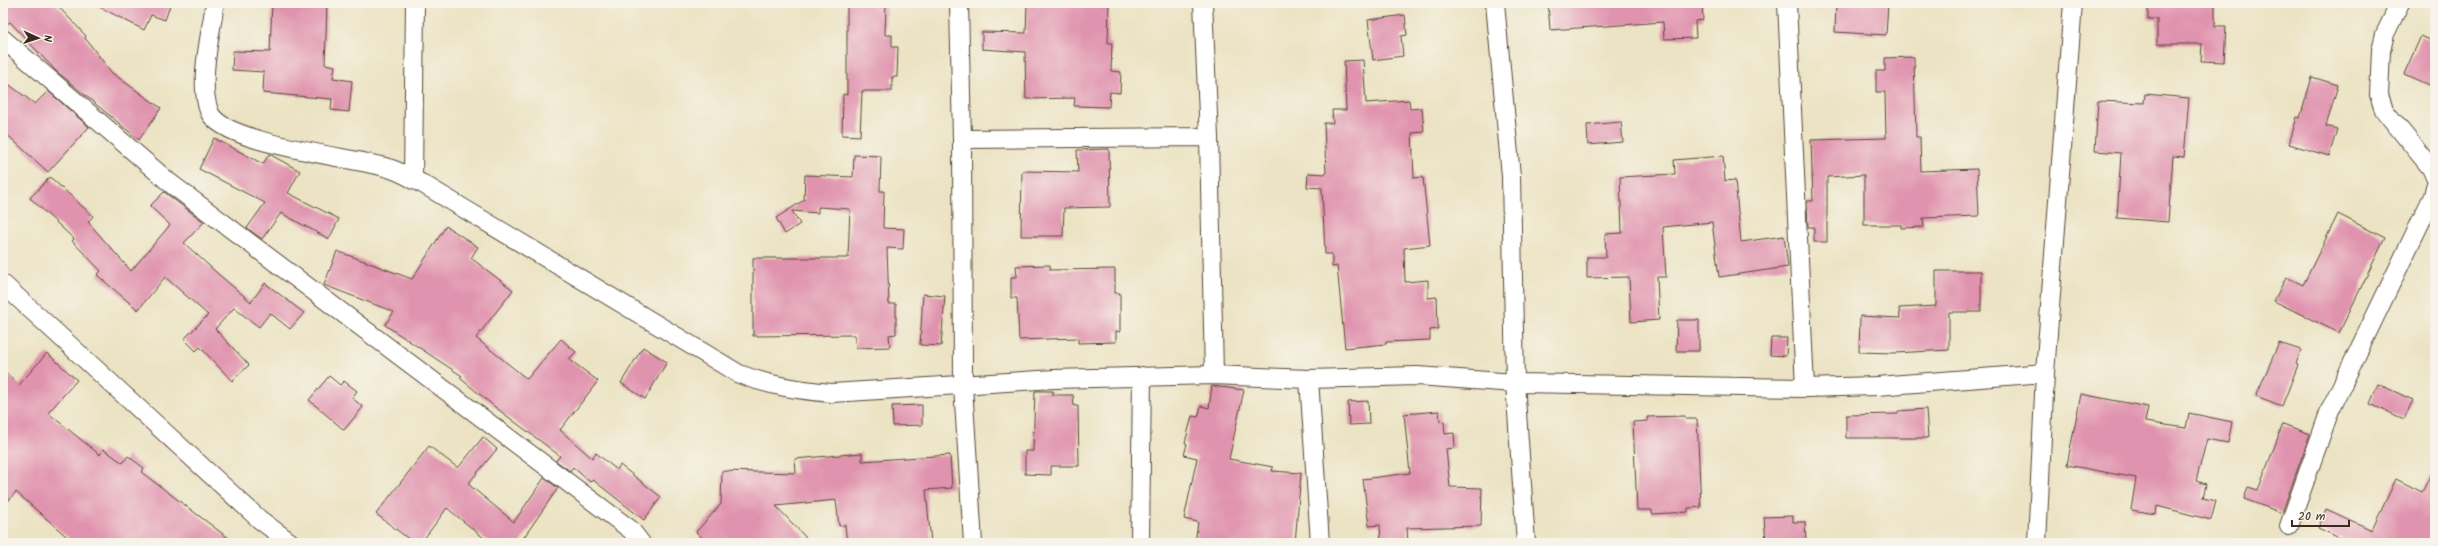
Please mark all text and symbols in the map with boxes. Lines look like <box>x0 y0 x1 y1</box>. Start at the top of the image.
north arrow <box>18 18 58 58</box>
text: N <box>38 35 56 42</box>
scale bar <box>2292 502 2349 528</box>
text: 20 m <box>2298 507 2326 526</box>

